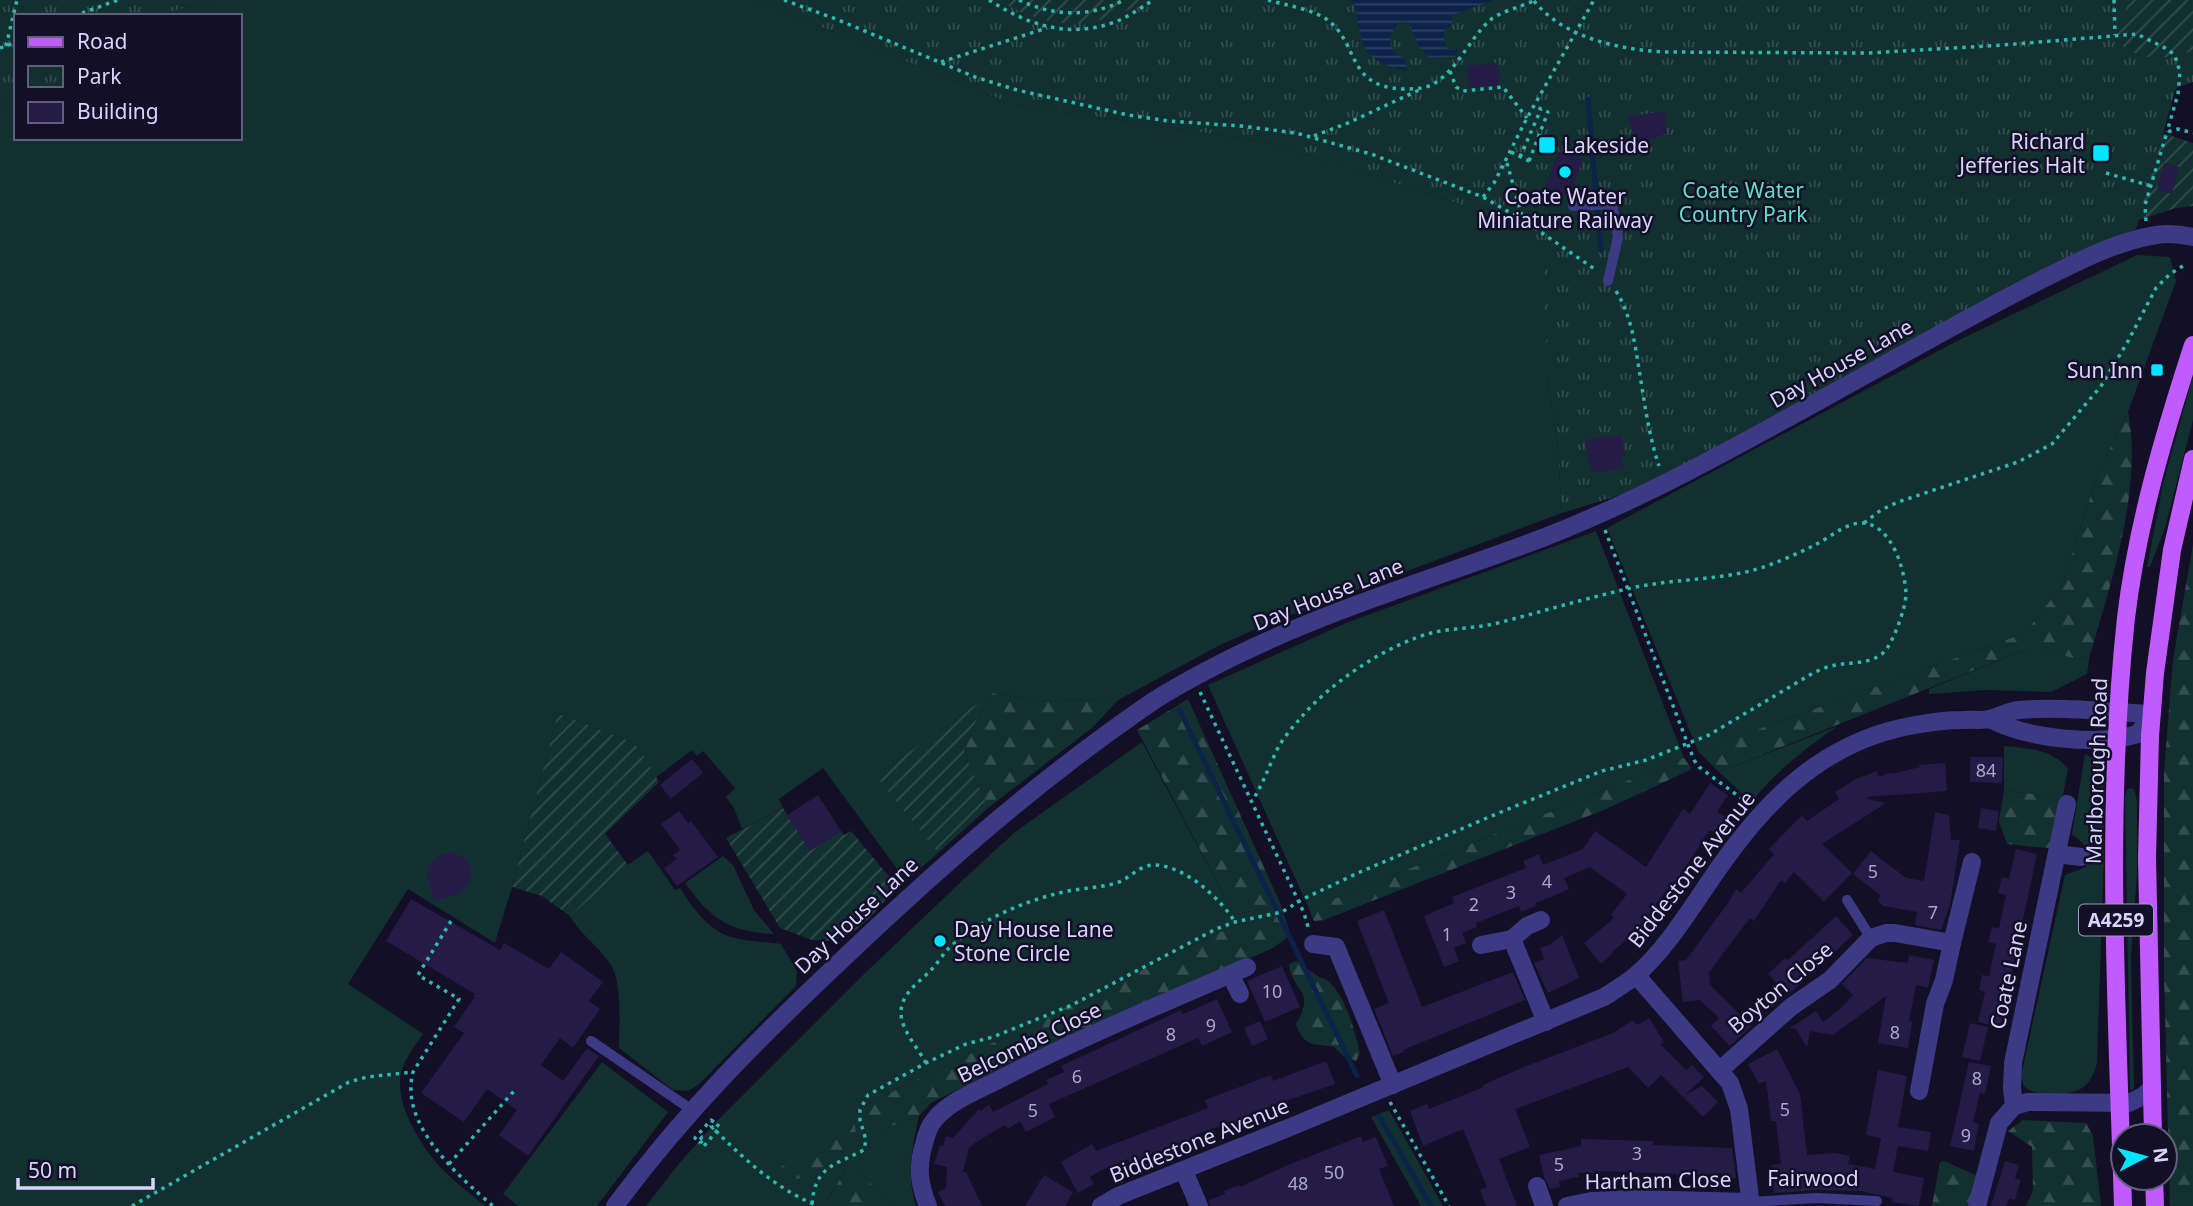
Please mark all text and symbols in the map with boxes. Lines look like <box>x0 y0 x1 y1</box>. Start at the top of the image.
legend <box>14 14 242 140</box>
text: Road <box>77 27 127 55</box>
text: Park <box>77 62 122 90</box>
text: Building <box>77 97 159 125</box>
place label: Richard Jefferies Halt <box>1957 127 2085 179</box>
place label: Lakeside <box>1563 131 1649 159</box>
marker: Lakeside <box>1537 135 1557 155</box>
marker: Richard Jefferies Halt <box>2091 143 2111 163</box>
marker: Coate Water Miniature Railway <box>1557 164 1573 180</box>
park label: Coate Water Country Park <box>1679 176 1808 228</box>
place label: Coate Water Miniature Railway <box>1477 182 1653 234</box>
street label: Day House Lane <box>1764 312 1918 414</box>
place label: Sun Inn <box>2067 356 2143 384</box>
marker: Sun Inn <box>2149 362 2165 378</box>
street label: Day House Lane <box>1249 551 1407 637</box>
street label: Marlborough Road <box>2079 677 2113 865</box>
house number: 84 <box>1976 758 1996 782</box>
street label: Biddestone Avenue <box>1621 785 1761 953</box>
street label: Day House Lane <box>788 850 924 980</box>
house number: 5 <box>1868 859 1878 883</box>
house number: 4 <box>1542 869 1552 893</box>
house number: 3 <box>1506 880 1516 904</box>
house number: 2 <box>1469 892 1479 916</box>
house number: 7 <box>1928 900 1938 924</box>
road number: A4259 <box>2079 904 2153 936</box>
place label: Day House Lane Stone Circle <box>954 915 1114 967</box>
street label: Coate Lane <box>1983 918 2033 1032</box>
house number: 1 <box>1442 922 1452 946</box>
marker: Day House Lane Stone Circle <box>932 933 948 949</box>
street label: Boyton Close <box>1722 935 1838 1039</box>
house number: 10 <box>1262 979 1282 1003</box>
street label: Belcombe Close <box>952 995 1106 1089</box>
house number: 9 <box>1206 1013 1216 1037</box>
house number: 8 <box>1890 1020 1900 1044</box>
house number: 8 <box>1166 1022 1176 1046</box>
house number: 6 <box>1072 1064 1082 1088</box>
house number: 8 <box>1972 1066 1982 1090</box>
street label: Biddestone Avenue <box>1105 1091 1293 1189</box>
house number: 5 <box>1780 1097 1790 1121</box>
house number: 5 <box>1028 1098 1038 1122</box>
north arrow <box>2109 1122 2179 1192</box>
house number: 9 <box>1961 1123 1971 1147</box>
house number: 3 <box>1632 1141 1642 1165</box>
scale bar <box>18 1146 152 1190</box>
text: N <box>2147 1146 2175 1164</box>
house number: 5 <box>1554 1152 1564 1176</box>
text: 50 m <box>28 1156 77 1184</box>
house number: 50 <box>1324 1160 1344 1184</box>
street label: Fairwood <box>1767 1164 1859 1192</box>
street label: Hartham Close <box>1584 1165 1732 1195</box>
house number: 48 <box>1288 1171 1308 1195</box>

